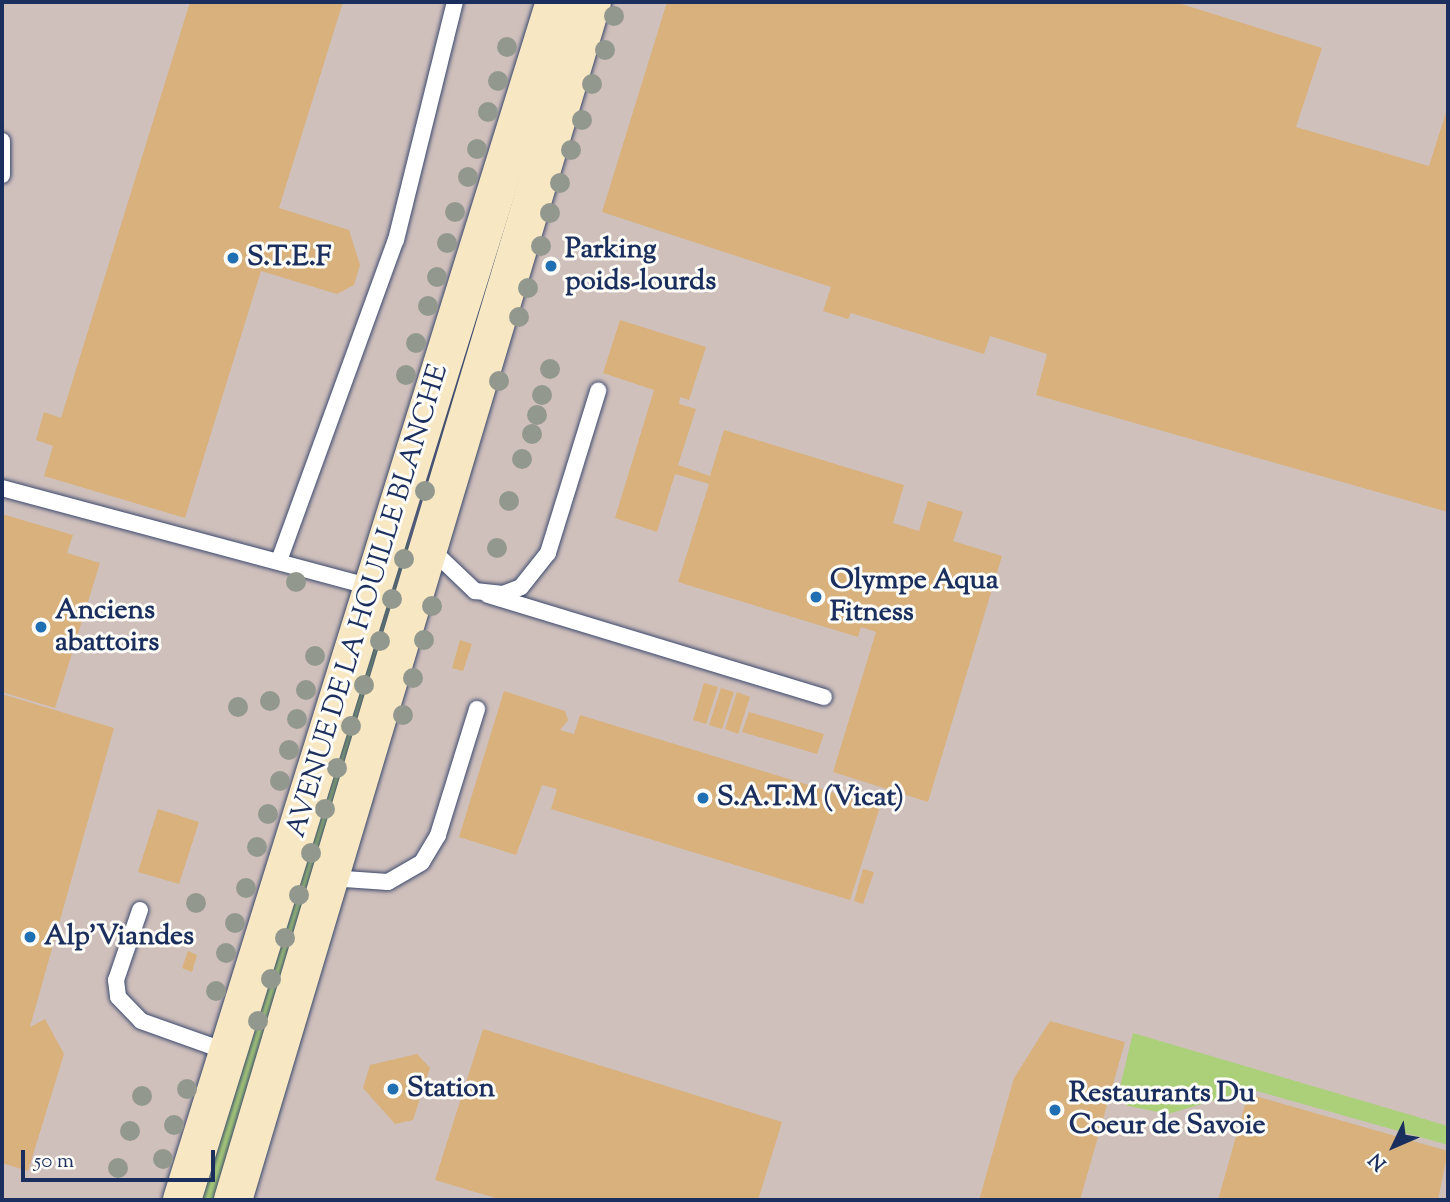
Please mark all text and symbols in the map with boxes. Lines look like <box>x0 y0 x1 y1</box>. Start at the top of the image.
place label: Parking poids-lourds <box>565 233 716 299</box>
place label: S.T.E.F <box>247 241 331 275</box>
marker: S.T.E.F <box>225 250 241 266</box>
marker: Parking poids-lourds <box>543 258 559 274</box>
street label: AVENUE DE LA HOUILLE BLANCHE <box>280 360 456 842</box>
place label: Olympe Aqua Fitness <box>830 564 999 630</box>
marker: Olympe Aqua Fitness <box>808 589 824 605</box>
place label: Anciens abattoirs <box>55 594 159 660</box>
marker: Anciens abattoirs <box>33 619 49 635</box>
place label: S.A.T.M (Vicat) <box>717 781 904 815</box>
marker: S.A.T.M (Vicat) <box>695 790 711 806</box>
place label: Alp'Viandes <box>44 920 194 954</box>
marker: Alp'Viandes <box>22 929 38 945</box>
place label: Station <box>407 1072 495 1106</box>
place label: Restaurants Du Coeur de Savoie <box>1069 1077 1266 1143</box>
marker: Station <box>385 1081 401 1097</box>
marker: Restaurants Du Coeur de Savoie <box>1047 1102 1063 1118</box>
north arrow <box>1359 1111 1429 1181</box>
scale bar <box>24 1136 219 1180</box>
text: N <box>1364 1146 1394 1176</box>
text: 50 m <box>34 1147 74 1177</box>

